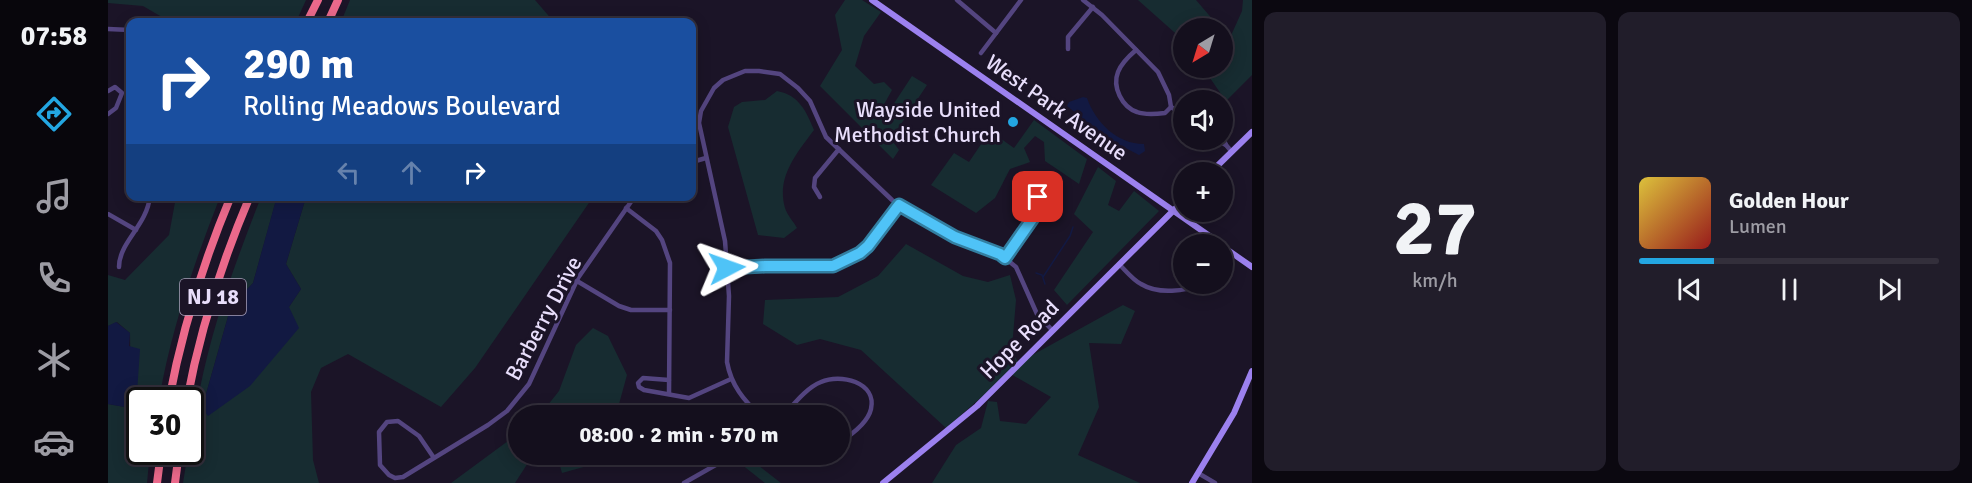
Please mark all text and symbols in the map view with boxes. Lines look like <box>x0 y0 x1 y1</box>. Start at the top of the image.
north arrow <box>1173 18 1233 78</box>
map controls <box>1173 18 1233 294</box>
text: 07:58 <box>21 20 87 53</box>
text: 290 m <box>243 39 354 90</box>
icon: right <box>144 42 222 120</box>
street label: West Park Avenue <box>981 48 1133 166</box>
text: Rolling Meadows Boulevard <box>243 90 561 123</box>
button: sound <box>1173 90 1233 150</box>
icon: directions <box>33 93 75 135</box>
place label: Wayside United Methodist Church <box>834 96 1001 148</box>
marker: Wayside United Methodist Church <box>1006 115 1020 129</box>
icon: left <box>332 156 365 189</box>
icon: ahead <box>395 156 428 189</box>
icon: right <box>458 156 491 189</box>
button: + <box>1173 162 1233 222</box>
pin <box>1012 171 1063 222</box>
icon: music <box>33 175 75 217</box>
icon: arrive <box>1021 180 1054 213</box>
text: 27 <box>1393 181 1477 277</box>
text: Golden Hour <box>1729 187 1849 214</box>
text: Lumen <box>1729 214 1787 239</box>
button: − <box>1173 234 1233 294</box>
position arrow <box>695 236 759 300</box>
street label: Barberry Drive <box>500 252 587 385</box>
icon: phone <box>33 257 75 299</box>
text: km/h <box>1412 268 1458 293</box>
icon: previous <box>1673 273 1706 306</box>
icon: pause <box>1773 273 1806 306</box>
icon: next <box>1873 273 1906 306</box>
road number: NJ 18 <box>180 279 246 315</box>
street label: Hope Road <box>974 294 1065 385</box>
icon: climate <box>33 339 75 381</box>
speed limit sign: 30 <box>126 387 204 465</box>
icon: car <box>33 421 75 463</box>
text: 08:00 · 2 min · 570 m <box>579 421 779 448</box>

